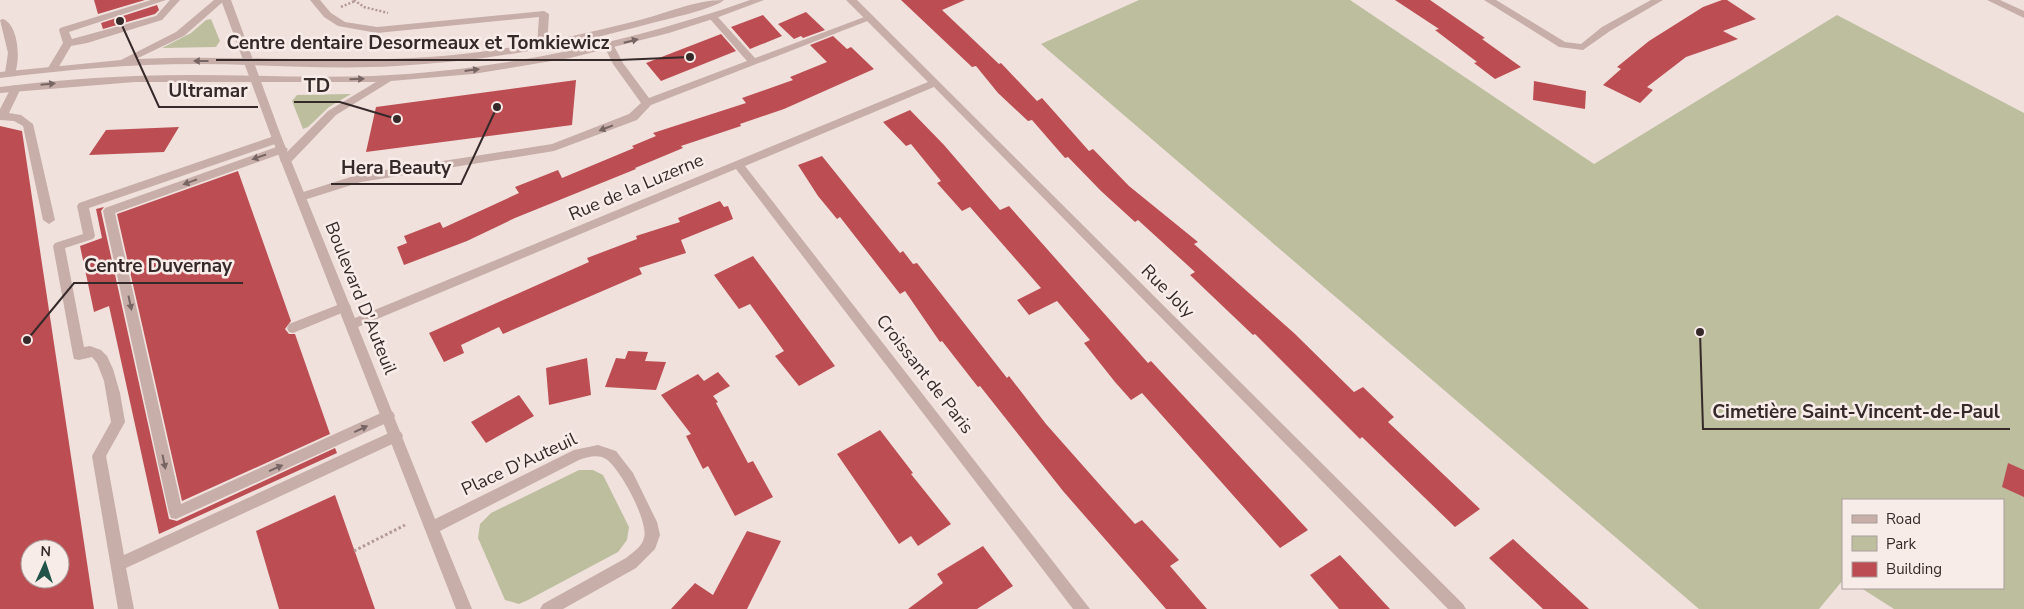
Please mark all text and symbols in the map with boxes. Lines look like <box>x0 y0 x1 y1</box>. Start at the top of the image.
callout: Centre dentaire Desormeaux et Tomkiewicz <box>216 26 619 60</box>
text: Centre dentaire Desormeaux et Tomkiewicz <box>227 30 609 56</box>
one-way arrow <box>624 37 639 45</box>
one-way arrow <box>193 57 209 65</box>
one-way arrow <box>464 66 480 74</box>
callout: TD <box>294 68 340 102</box>
callout: Ultramar <box>159 73 258 107</box>
text: TD <box>304 73 330 99</box>
one-way arrow <box>349 75 365 83</box>
text: Ultramar <box>168 78 248 104</box>
one-way arrow <box>41 80 57 88</box>
one-way arrow <box>598 124 613 132</box>
street label: Rue de la Luzerne <box>565 148 707 226</box>
callout: Hera Beauty <box>331 150 461 184</box>
one-way arrow <box>251 154 266 161</box>
text: Hera Beauty <box>341 155 452 181</box>
one-way arrow <box>182 178 197 186</box>
street label: Boulevard D'Auteuil <box>319 218 403 379</box>
callout: Centre Duvernay <box>74 249 243 283</box>
text: Centre Duvernay <box>84 253 233 279</box>
street label: Rue Joly <box>1136 259 1201 324</box>
one-way arrow <box>126 296 134 312</box>
street label: Croissant de Paris <box>871 309 979 439</box>
callout: Cimetière Saint-Vincent-de-Paul <box>1703 395 2010 429</box>
text: Cimetière Saint-Vincent-de-Paul <box>1712 399 2000 425</box>
one-way arrow <box>354 425 368 433</box>
street label: Place D'Auteuil <box>457 427 581 501</box>
one-way arrow <box>161 454 169 470</box>
one-way arrow <box>269 464 283 472</box>
legend <box>1842 499 2004 589</box>
text: Road <box>1886 509 1921 529</box>
text: Park <box>1886 534 1916 554</box>
north arrow <box>20 539 70 589</box>
text: N <box>40 542 51 561</box>
text: Building <box>1886 559 1942 579</box>

